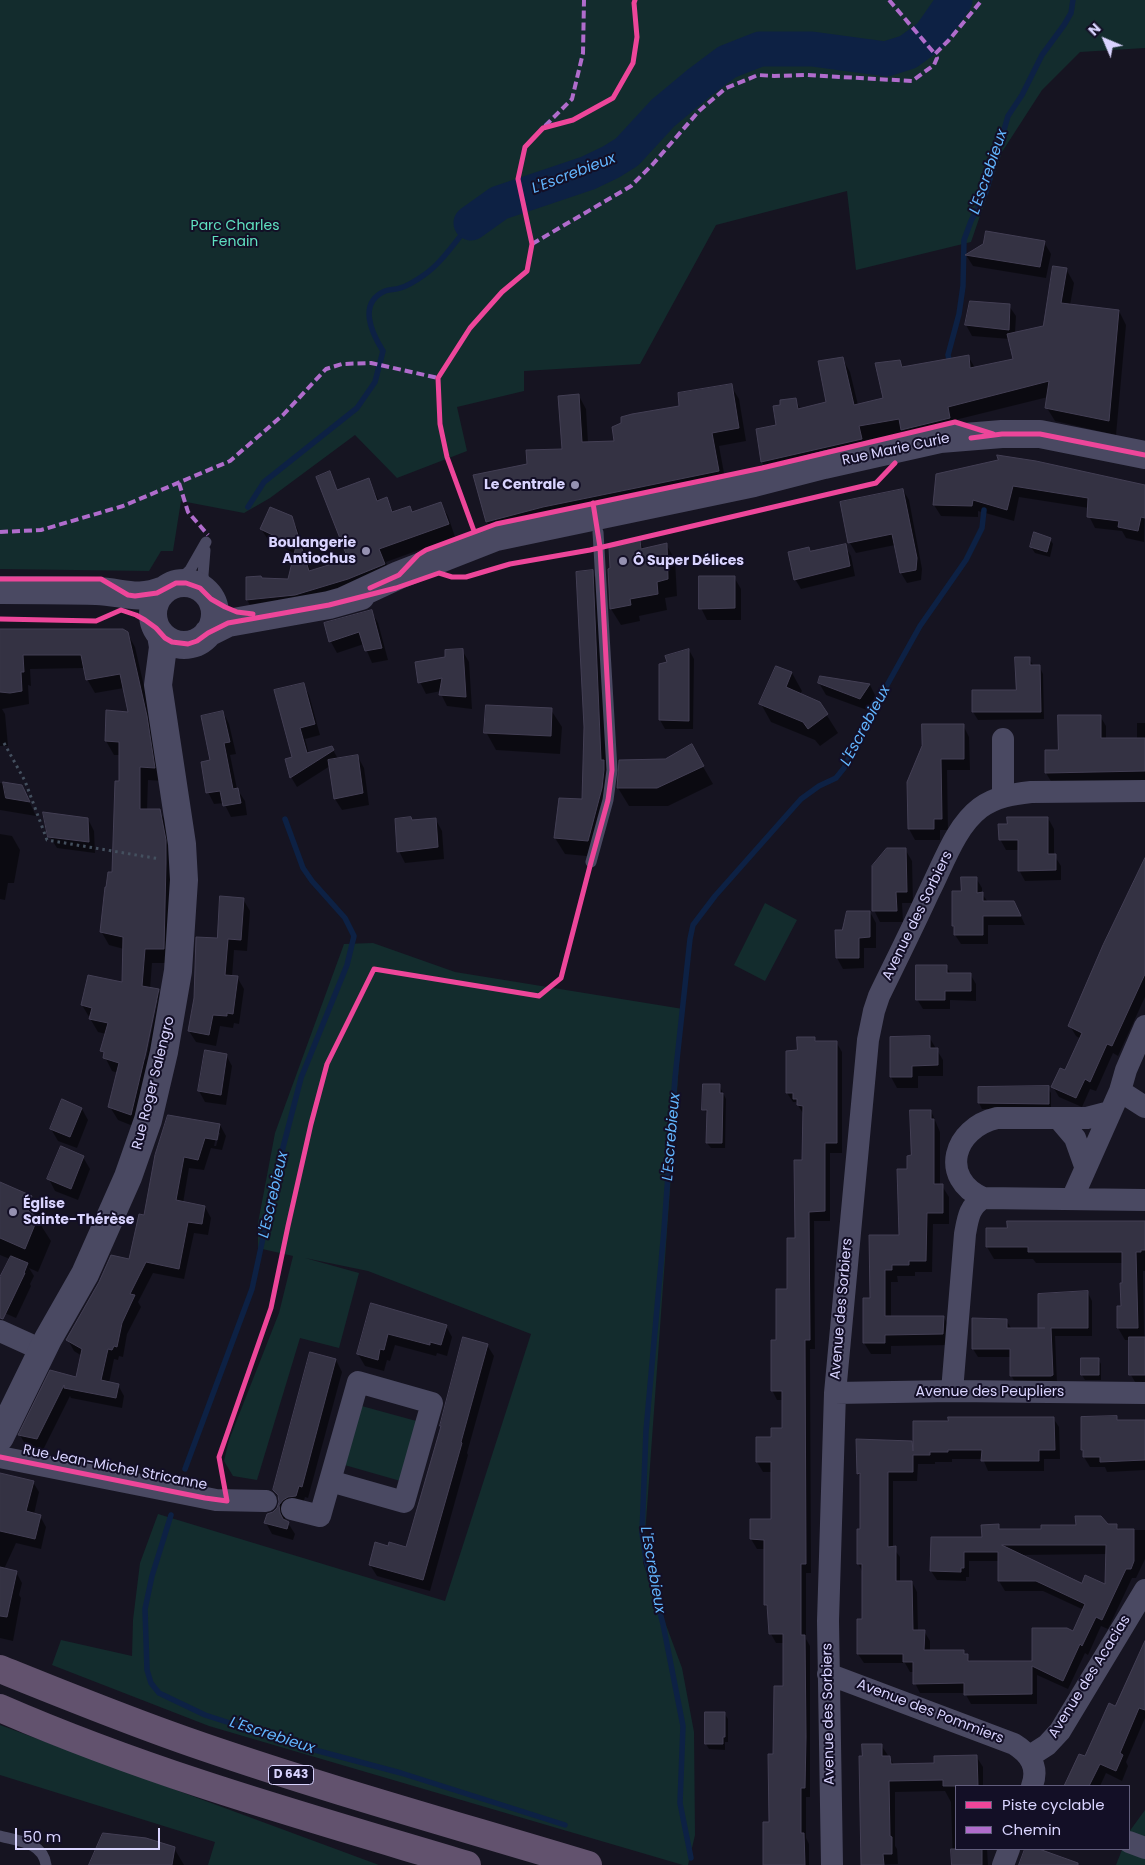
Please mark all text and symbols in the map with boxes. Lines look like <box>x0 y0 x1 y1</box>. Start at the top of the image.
north arrow <box>1080 15 1130 65</box>
text: N <box>1084 19 1105 40</box>
water label: L'Escrebieux <box>966 127 1012 217</box>
water label: L'Escrebieux <box>530 150 618 198</box>
park label: Parc Charles Fenain <box>191 218 279 250</box>
street label: Rue Marie Curie <box>841 430 951 470</box>
place label: Le Centrale <box>484 477 565 493</box>
marker: Le Centrale <box>569 479 581 491</box>
place label: Boulangerie Antiochus <box>268 535 356 568</box>
marker: Boulangerie Antiochus <box>360 545 372 557</box>
place label: Ô Super Délices <box>633 553 744 569</box>
marker: Ô Super Délices <box>617 555 629 567</box>
water label: L'Escrebieux <box>837 683 895 769</box>
street label: Avenue des Sorbiers <box>879 848 957 984</box>
street label: Rue Roger Salengro <box>129 1015 179 1151</box>
water label: L'Escrebieux <box>659 1092 685 1182</box>
water label: L'Escrebieux <box>255 1150 293 1240</box>
place label: Église Sainte-Thérèse <box>23 1196 134 1228</box>
marker: Église Sainte-Thérèse <box>7 1206 19 1218</box>
street label: Avenue des Sorbiers <box>827 1238 857 1380</box>
street label: Avenue des Peupliers <box>916 1384 1064 1400</box>
street label: Rue Jean-Michel Stricanne <box>21 1442 209 1494</box>
water label: L'Escrebieux <box>635 1525 669 1615</box>
street label: Avenue des Acacias <box>1045 1613 1135 1741</box>
street label: Avenue des Sorbiers <box>819 1643 839 1785</box>
street label: Avenue des Pommiers <box>854 1676 1006 1748</box>
water label: L'Escrebieux <box>227 1714 317 1758</box>
road number: D 643 <box>268 1766 314 1784</box>
legend <box>955 1785 1130 1850</box>
text: Piste cyclable <box>1002 1794 1105 1815</box>
scale bar <box>18 1818 162 1850</box>
text: Chemin <box>1002 1819 1061 1840</box>
text: 50 m <box>23 1826 61 1847</box>

